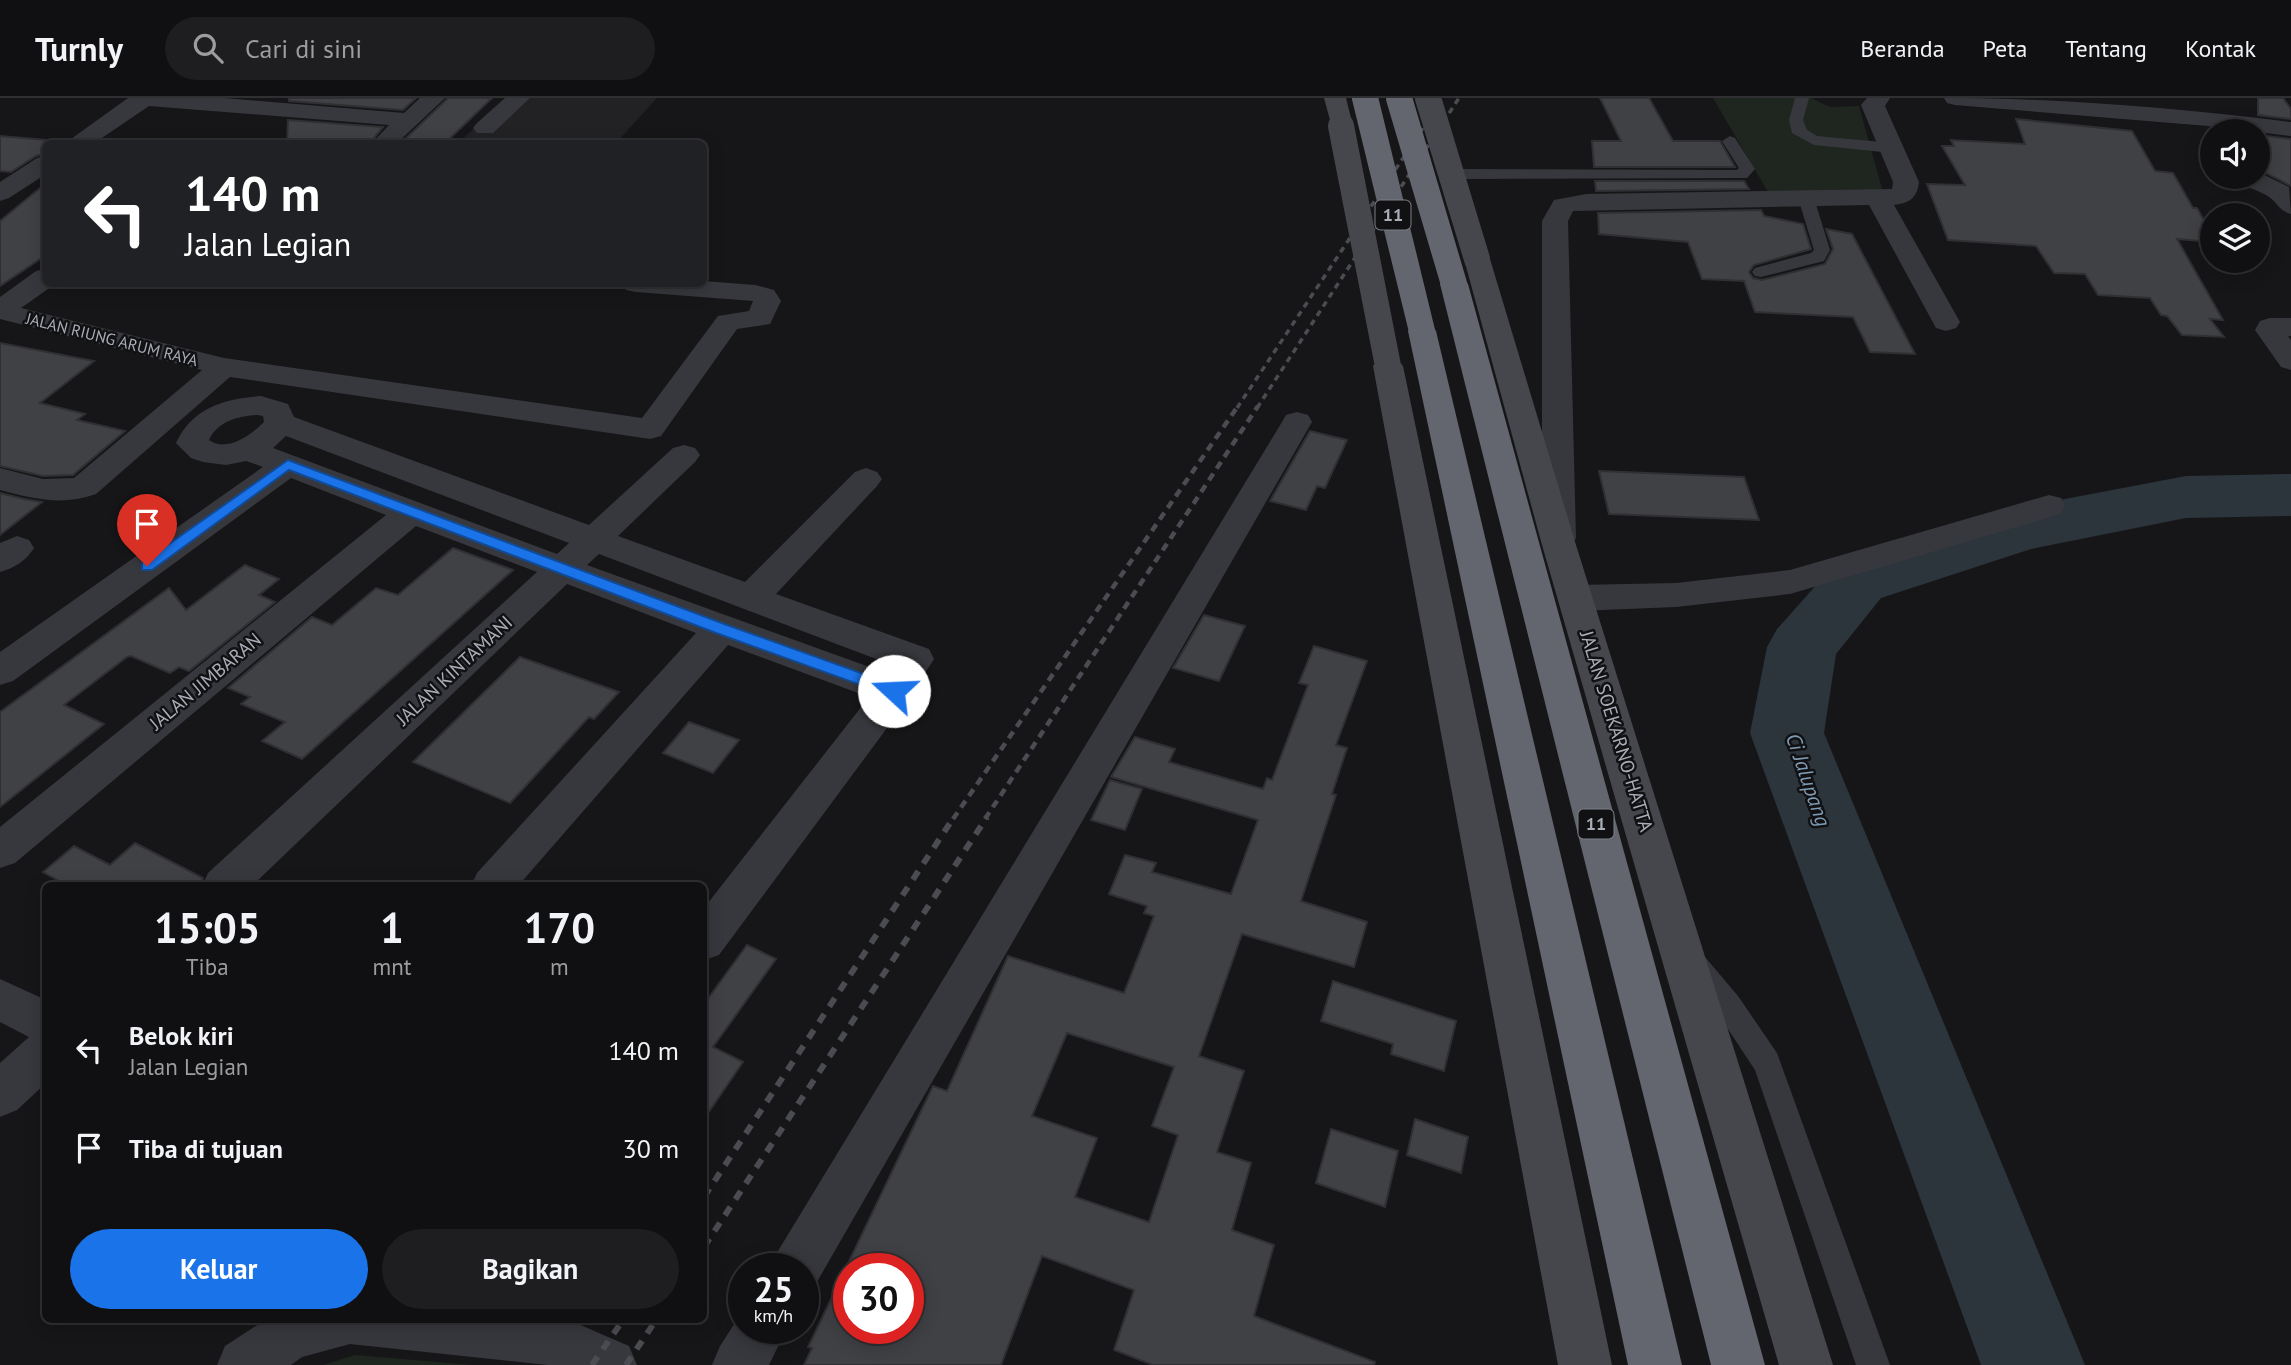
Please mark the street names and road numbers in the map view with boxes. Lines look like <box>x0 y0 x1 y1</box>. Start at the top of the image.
road number: 11 <box>1376 201 1410 230</box>
street label: JALAN RIUNG ARUM RAYA <box>23 308 201 370</box>
street label: JALAN KINTAMANI <box>390 610 517 731</box>
street label: JALAN JIMBARAN <box>143 627 266 735</box>
street label: JALAN SOEKARNO-HATTA <box>1575 627 1659 834</box>
road number: 11 <box>1578 810 1614 838</box>

